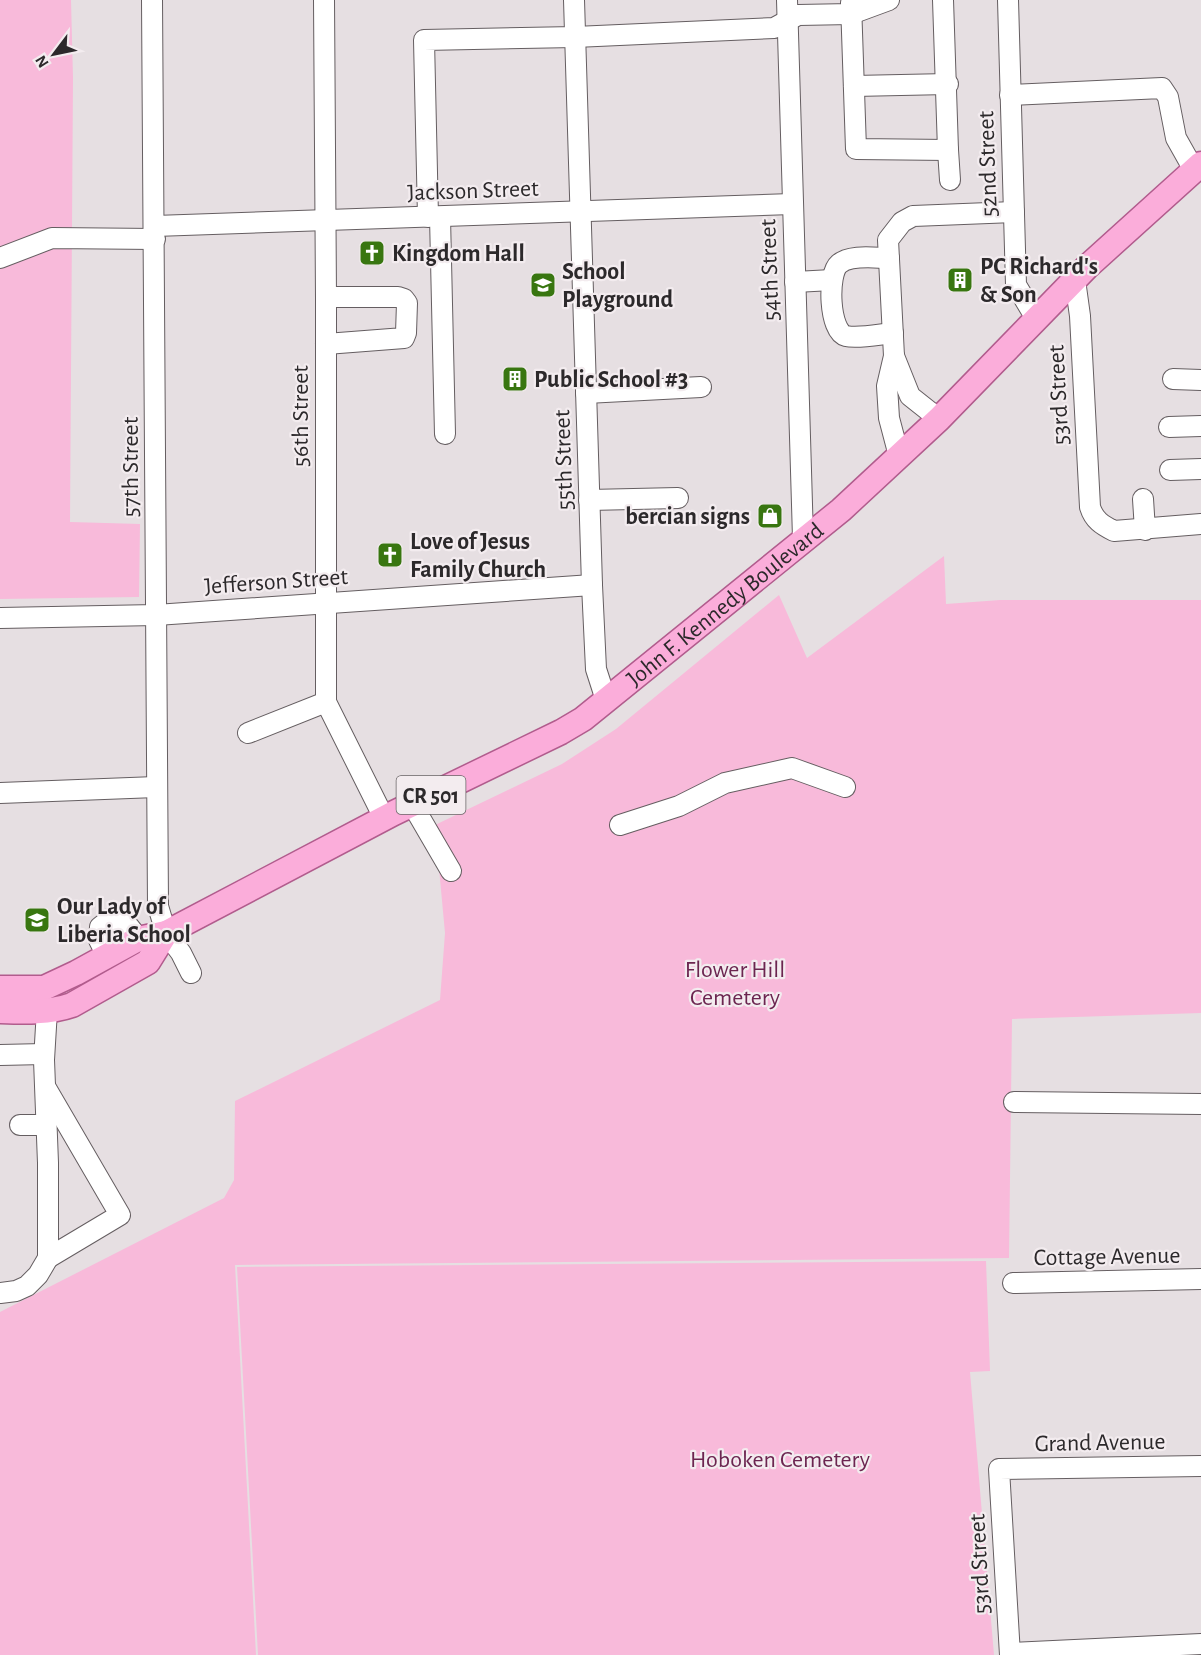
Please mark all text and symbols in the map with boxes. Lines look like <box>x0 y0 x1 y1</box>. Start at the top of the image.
north arrow <box>24 24 84 84</box>
text: N <box>32 52 52 70</box>
street label: 52nd Street <box>974 110 1002 217</box>
street label: Jackson Street <box>407 177 539 205</box>
street label: 54th Street <box>756 218 784 321</box>
church icon: Kingdom Hall <box>357 238 387 268</box>
place label: Kingdom Hall <box>392 242 525 266</box>
place label: PC Richard's & Son <box>980 255 1098 307</box>
place label: School Playground <box>562 260 673 312</box>
building icon: PC Richard's & Son <box>945 265 975 295</box>
school or university icon: School Playground <box>528 270 558 300</box>
street label: 53rd Street <box>1044 344 1074 446</box>
building icon: Public School #3 <box>500 364 530 394</box>
street label: 56th Street <box>289 365 313 467</box>
place label: Public School #3 <box>534 368 688 392</box>
street label: 55th Street <box>550 409 578 511</box>
street label: 57th Street <box>119 416 143 517</box>
shop icon: bercian signs <box>755 501 785 531</box>
place label: bercian signs <box>625 505 750 529</box>
street label: John F. Kennedy Boulevard <box>623 518 828 691</box>
place label: Love of Jesus Family Church <box>410 530 546 582</box>
church icon: Love of Jesus Family Church <box>375 540 405 570</box>
street label: Jefferson Street <box>203 565 349 599</box>
road number: CR 501 <box>396 776 466 814</box>
place label: Our Lady of Liberia School <box>57 895 191 947</box>
school or university icon: Our Lady of Liberia School <box>22 905 52 935</box>
park label: Flower Hill Cemetery <box>685 958 785 1010</box>
street label: Cottage Avenue <box>1033 1244 1181 1270</box>
street label: Grand Avenue <box>1034 1430 1166 1456</box>
park label: Hoboken Cemetery <box>690 1448 870 1472</box>
street label: 53rd Street <box>965 1513 995 1615</box>

